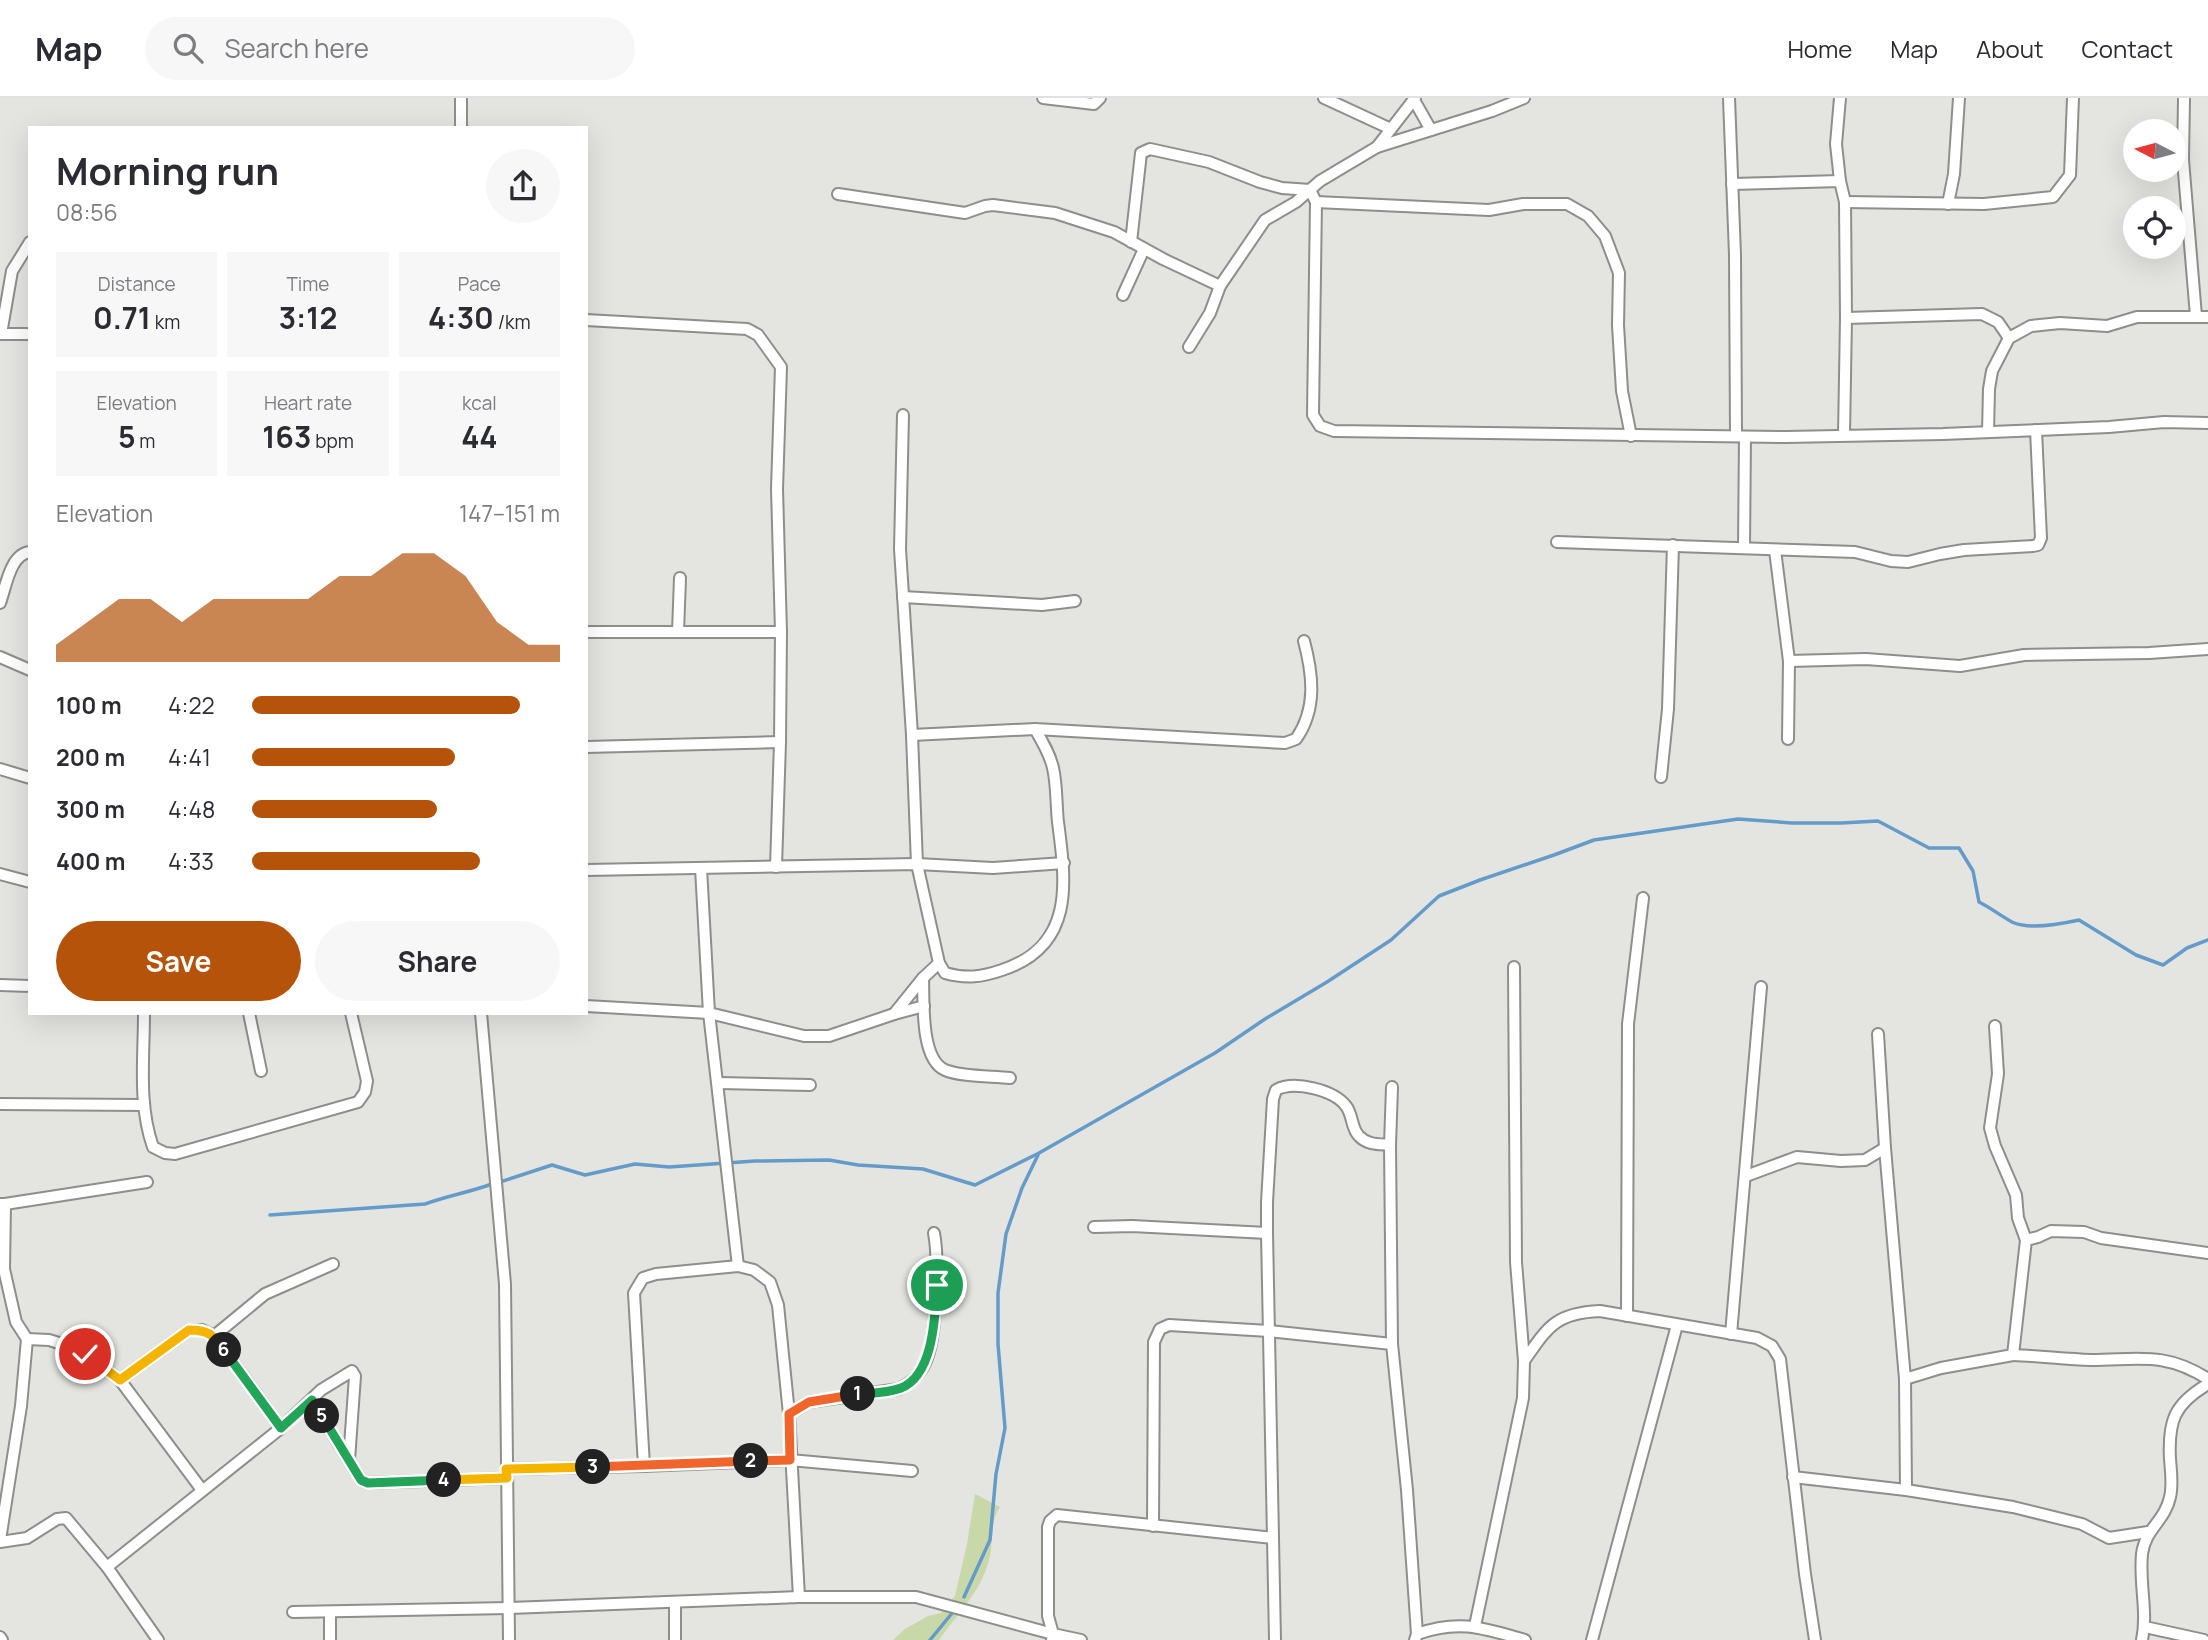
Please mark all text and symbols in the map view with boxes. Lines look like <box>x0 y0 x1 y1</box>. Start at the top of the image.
search box <box>145 17 635 80</box>
text: Map <box>35 26 103 71</box>
icon: search <box>169 29 207 67</box>
text: Search here <box>225 30 369 66</box>
text: Home <box>1787 32 1852 65</box>
text: Map <box>1890 32 1938 65</box>
text: About <box>1976 32 2044 65</box>
text: Contact <box>2082 32 2173 65</box>
north arrow <box>2123 119 2186 182</box>
map controls <box>2123 119 2186 259</box>
text: Morning run <box>56 144 279 196</box>
button: share <box>486 149 560 223</box>
text: 08:56 <box>56 196 118 228</box>
button: locate <box>2123 196 2186 259</box>
text: Distance <box>98 271 176 297</box>
text: Time <box>287 271 329 297</box>
text: Pace <box>458 271 501 297</box>
text: 0.71 <box>93 297 151 338</box>
text: 3:12 <box>279 297 337 338</box>
text: 4:30 <box>428 297 494 338</box>
text: km <box>151 309 180 335</box>
text: /km <box>494 309 531 335</box>
text: Elevation <box>97 390 177 416</box>
text: Heart rate <box>264 390 352 416</box>
text: kcal <box>462 390 497 416</box>
text: 5 <box>118 416 136 457</box>
text: 163 <box>262 416 311 457</box>
text: 44 <box>461 416 497 457</box>
text: m <box>136 428 155 454</box>
text: bpm <box>311 428 354 454</box>
text: Elevation <box>56 497 153 529</box>
text: 147–151 m <box>459 497 560 529</box>
text: 100 m <box>56 689 122 721</box>
text: 4:22 <box>168 689 215 721</box>
text: 200 m <box>56 741 125 773</box>
text: 4:41 <box>168 741 211 773</box>
text: 300 m <box>56 793 125 825</box>
text: 4:48 <box>168 793 215 825</box>
text: 400 m <box>56 845 126 877</box>
text: 4:33 <box>168 845 214 877</box>
button: Save <box>56 921 301 1001</box>
button: Share <box>315 921 560 1001</box>
pin <box>907 1255 967 1315</box>
icon: arrive <box>918 1266 956 1304</box>
pin <box>55 1324 115 1384</box>
pin: 6 <box>206 1332 242 1368</box>
icon: check <box>66 1335 104 1373</box>
text: 6 <box>218 1336 229 1362</box>
pin: 1 <box>840 1376 876 1412</box>
text: 1 <box>853 1380 862 1406</box>
pin: 5 <box>304 1398 340 1434</box>
text: 5 <box>316 1402 327 1428</box>
pin: 2 <box>734 1444 768 1478</box>
text: 2 <box>745 1447 756 1473</box>
pin: 3 <box>576 1450 610 1484</box>
text: 3 <box>587 1453 598 1479</box>
pin: 4 <box>426 1462 462 1498</box>
text: 4 <box>438 1466 449 1492</box>

